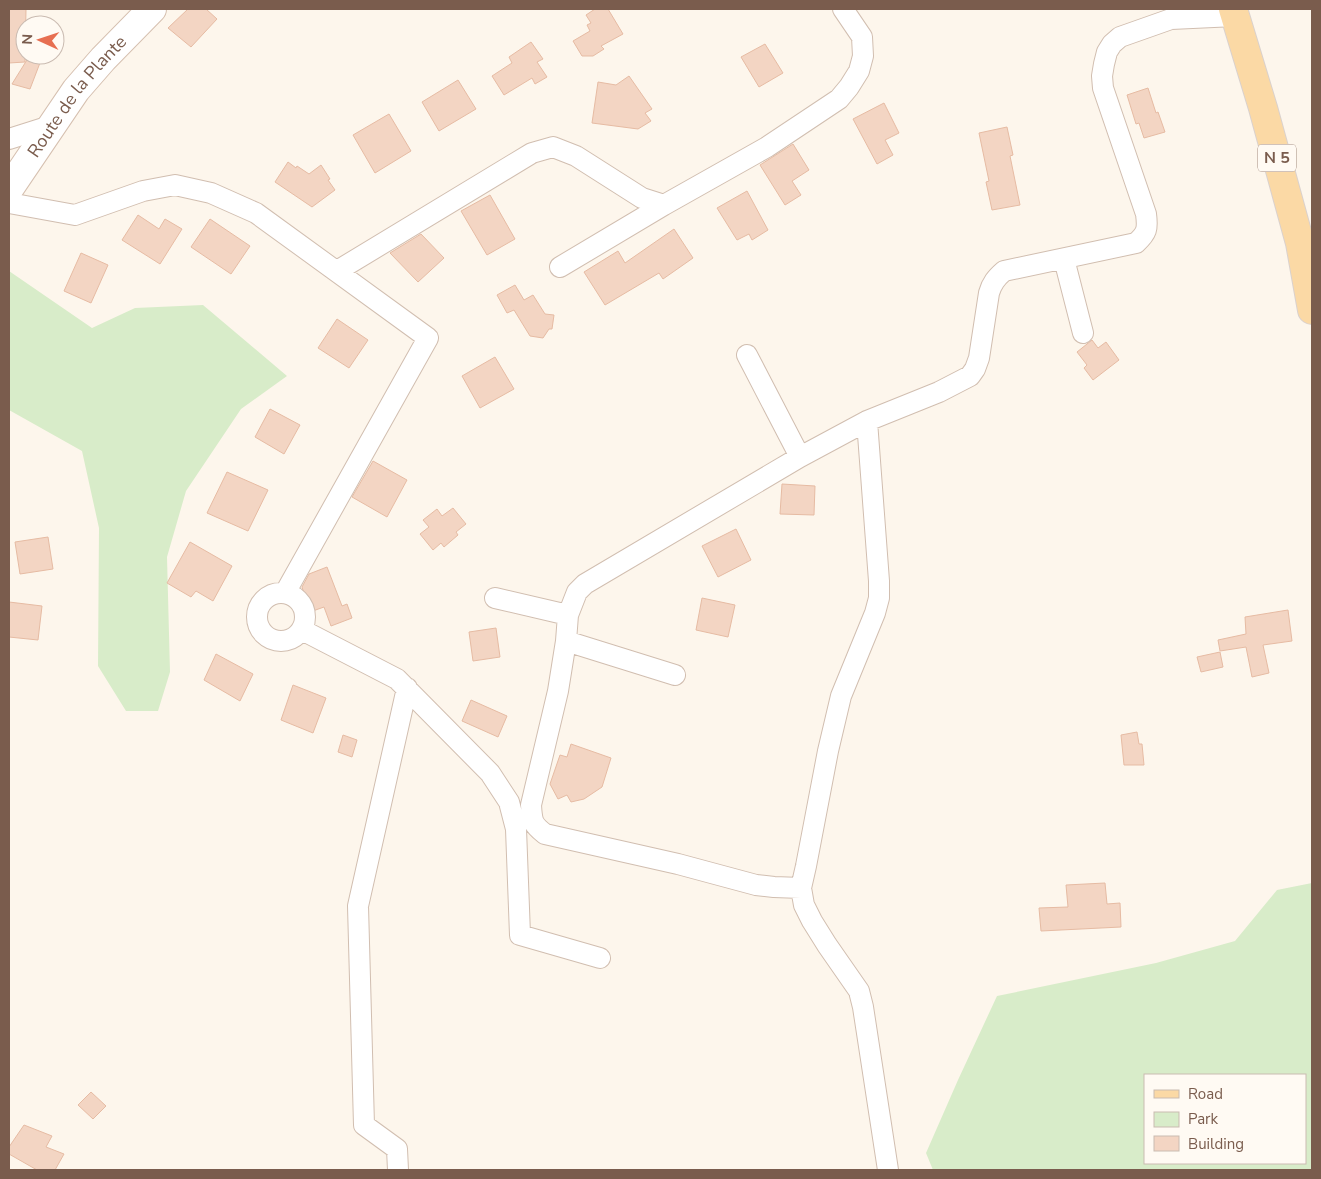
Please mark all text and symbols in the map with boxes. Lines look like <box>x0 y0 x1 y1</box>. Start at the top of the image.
north arrow <box>15 15 65 65</box>
street label: Route de la Plante <box>22 30 132 162</box>
text: N <box>18 34 37 45</box>
road number: N 5 <box>1258 144 1296 172</box>
legend <box>1144 1074 1306 1164</box>
text: Road <box>1188 1084 1223 1104</box>
text: Park <box>1188 1109 1218 1129</box>
text: Building <box>1188 1134 1244 1154</box>

